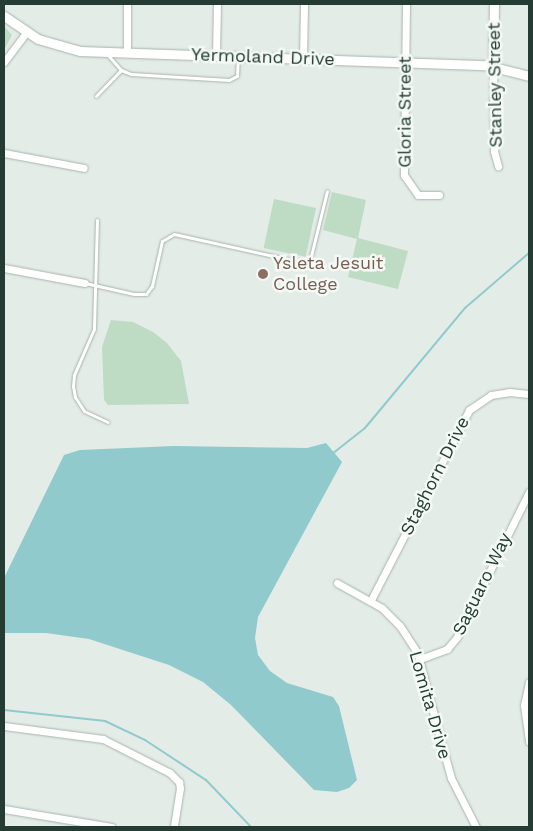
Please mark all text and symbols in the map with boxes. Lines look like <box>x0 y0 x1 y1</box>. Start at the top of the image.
street label: Stanley Street <box>483 22 507 148</box>
street label: Yermoland Drive <box>191 44 335 70</box>
street label: Gloria Street <box>394 56 416 168</box>
place label: Ysleta Jesuit College <box>273 253 384 296</box>
marker: Ysleta Jesuit College <box>257 268 269 280</box>
street label: Staghorn Drive <box>396 413 474 539</box>
street label: Saguaro Way <box>448 529 516 639</box>
street label: Lomita Drive <box>404 648 456 762</box>

